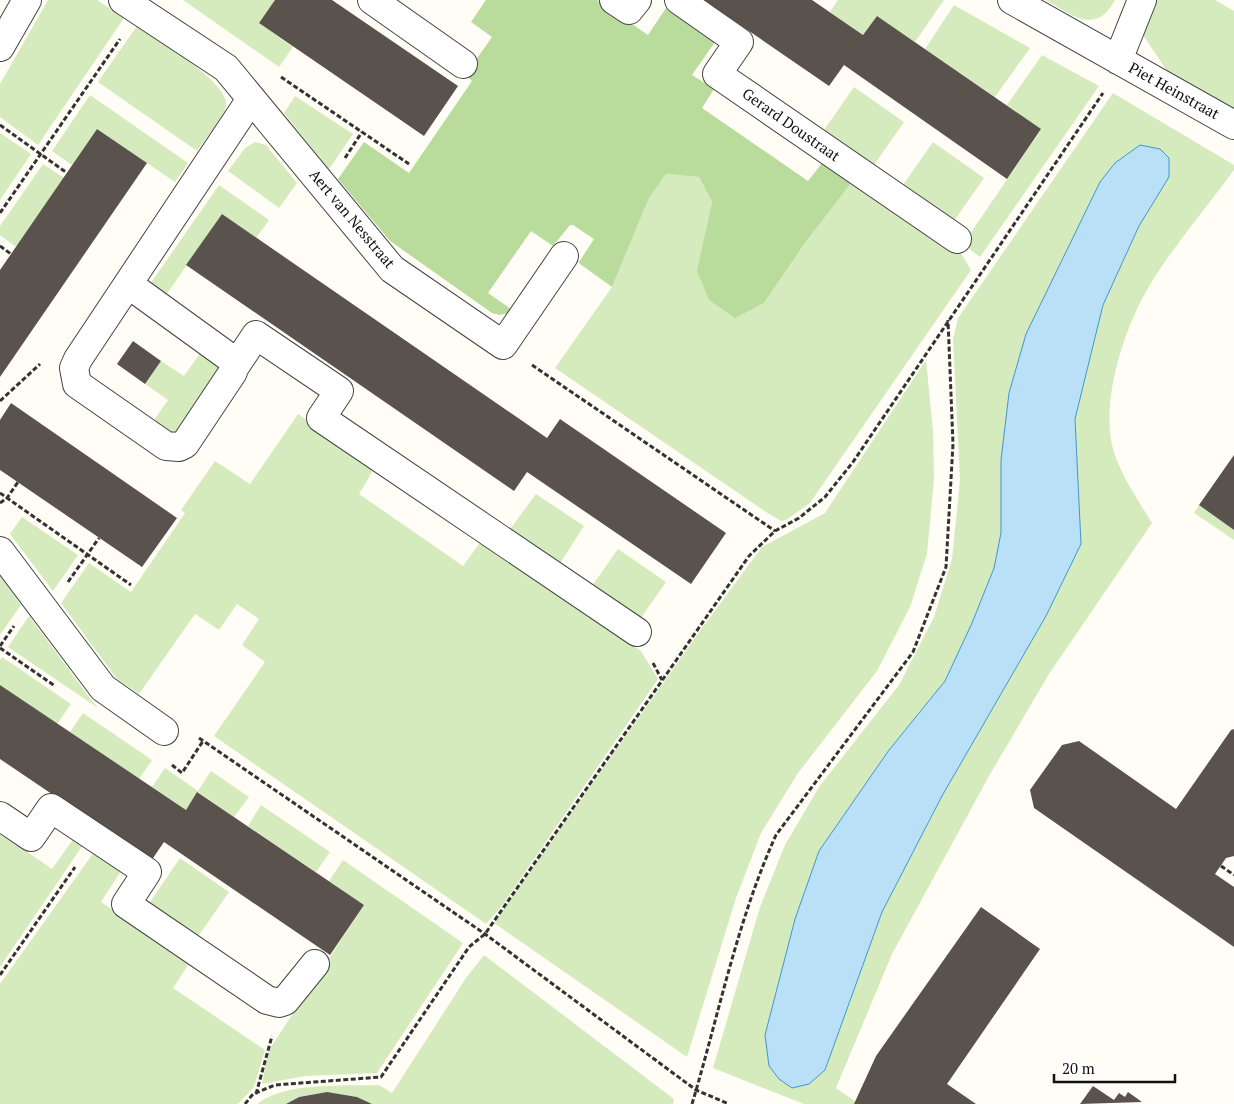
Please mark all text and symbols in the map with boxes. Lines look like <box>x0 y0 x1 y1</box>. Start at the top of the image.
street label: Piet Heinstraat <box>1126 57 1224 123</box>
street label: Gerard Doustraat <box>739 83 845 166</box>
street label: Aert van Nesstraat <box>305 165 400 272</box>
scale bar <box>1054 1052 1175 1084</box>
text: 20 m <box>1062 1058 1095 1078</box>

